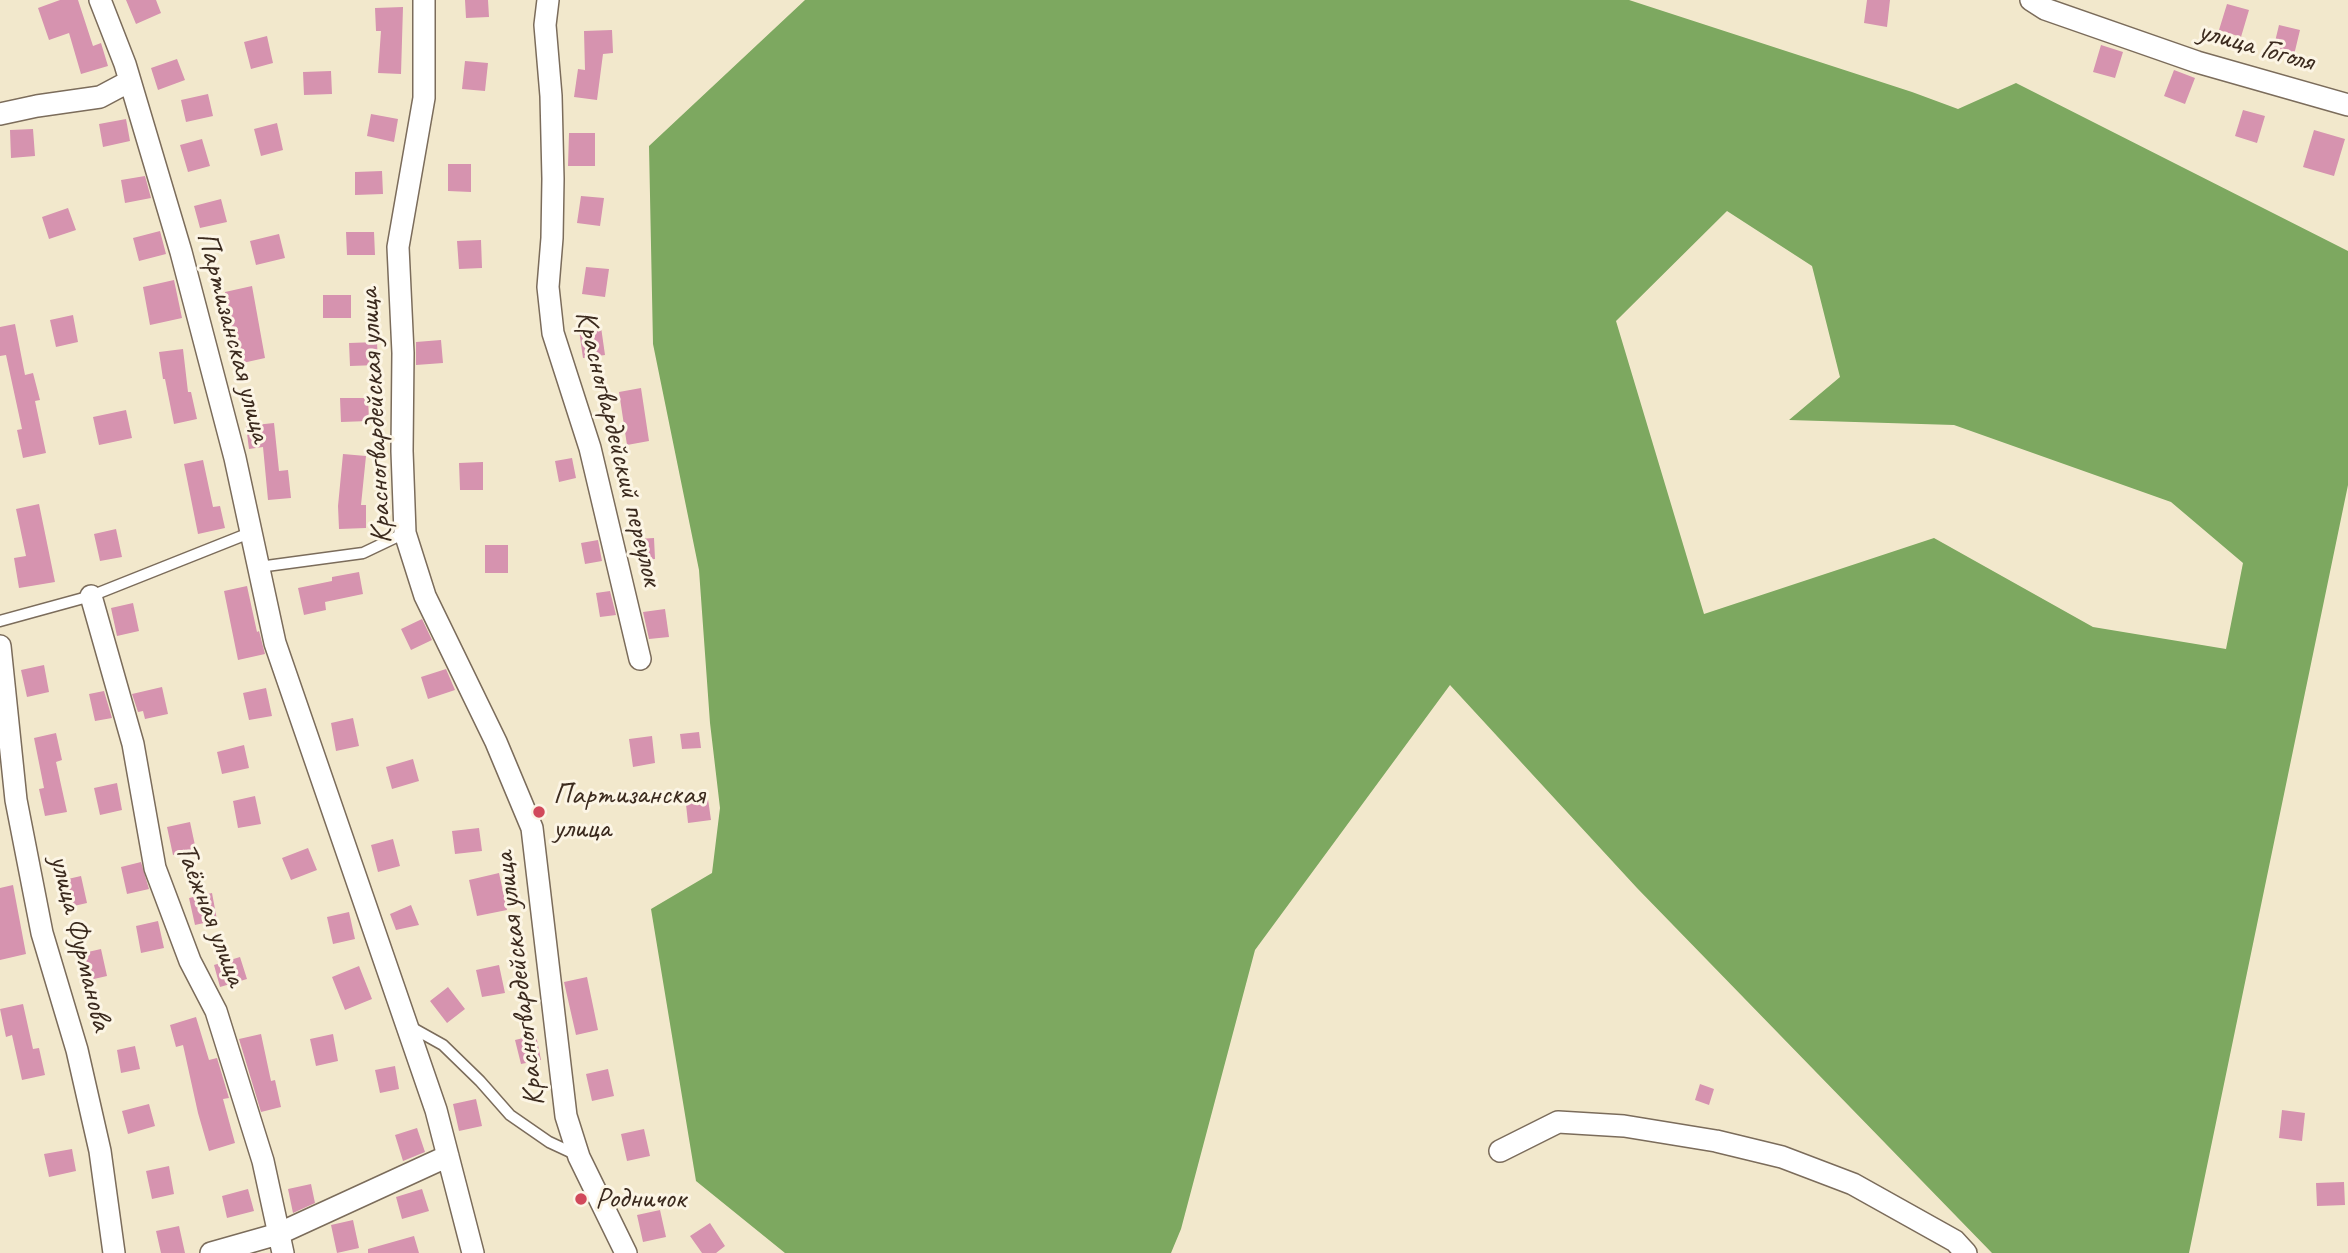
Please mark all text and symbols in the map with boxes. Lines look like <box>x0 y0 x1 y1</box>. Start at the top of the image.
street label: улица Гоголя <box>2194 13 2318 81</box>
street label: Партизанская улица <box>188 228 278 446</box>
street label: Красногвардейская улица <box>351 287 401 545</box>
street label: Красногвардейский переулок <box>566 307 670 589</box>
place label: Партизанская улица <box>553 777 704 848</box>
marker: Партизанская улица <box>531 804 547 820</box>
street label: Таёжная улица <box>166 839 254 991</box>
street label: Красногвардейская улица <box>487 850 553 1108</box>
street label: улица Фурманова <box>41 851 119 1035</box>
place label: Родничок <box>595 1181 686 1217</box>
marker: Родничок <box>573 1191 589 1207</box>

